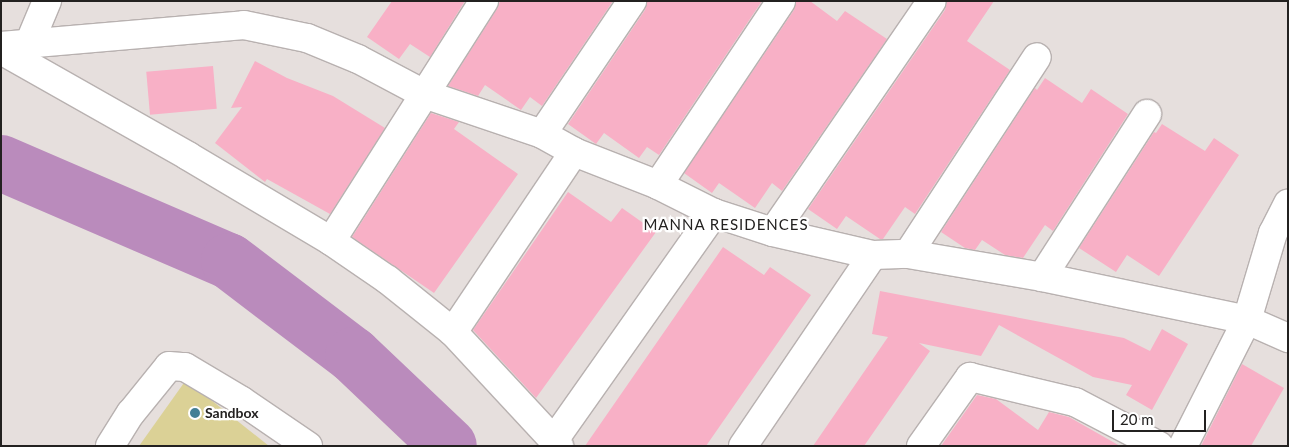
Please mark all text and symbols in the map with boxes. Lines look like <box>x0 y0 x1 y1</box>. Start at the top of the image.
district label: MANNA RESIDENCES <box>641 216 811 234</box>
scale bar <box>1114 400 1208 432</box>
place label: Sandbox <box>205 405 259 421</box>
marker: Sandbox <box>189 407 201 419</box>
text: 20 m <box>1120 410 1154 428</box>

